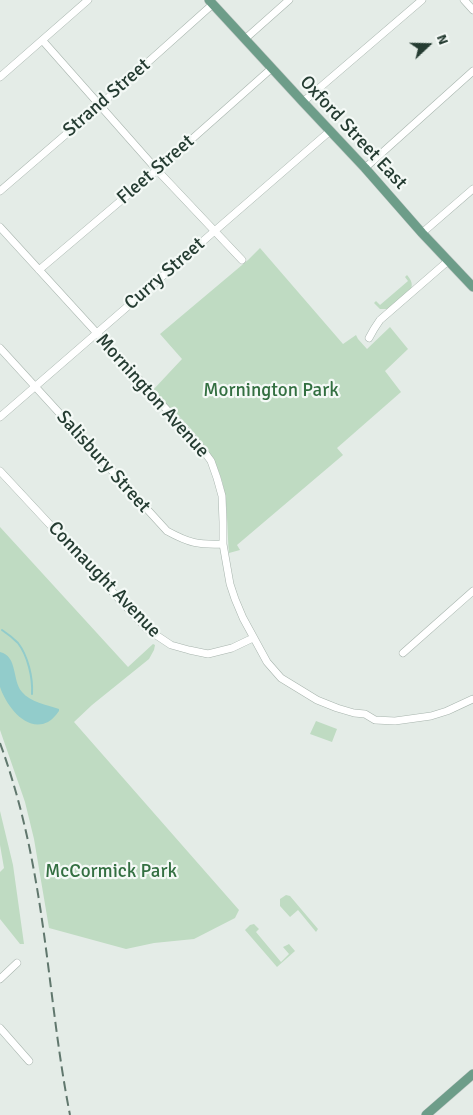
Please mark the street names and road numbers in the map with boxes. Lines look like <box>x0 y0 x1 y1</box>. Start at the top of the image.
street label: Strand Street <box>59 54 155 142</box>
street label: Oxford Street East <box>294 71 412 195</box>
street label: Fleet Street <box>113 130 199 210</box>
street label: Curry Street <box>120 233 210 315</box>
street label: Mornington Avenue <box>91 329 213 463</box>
street label: Salisbury Street <box>51 406 155 518</box>
street label: Connaught Avenue <box>43 517 165 643</box>

